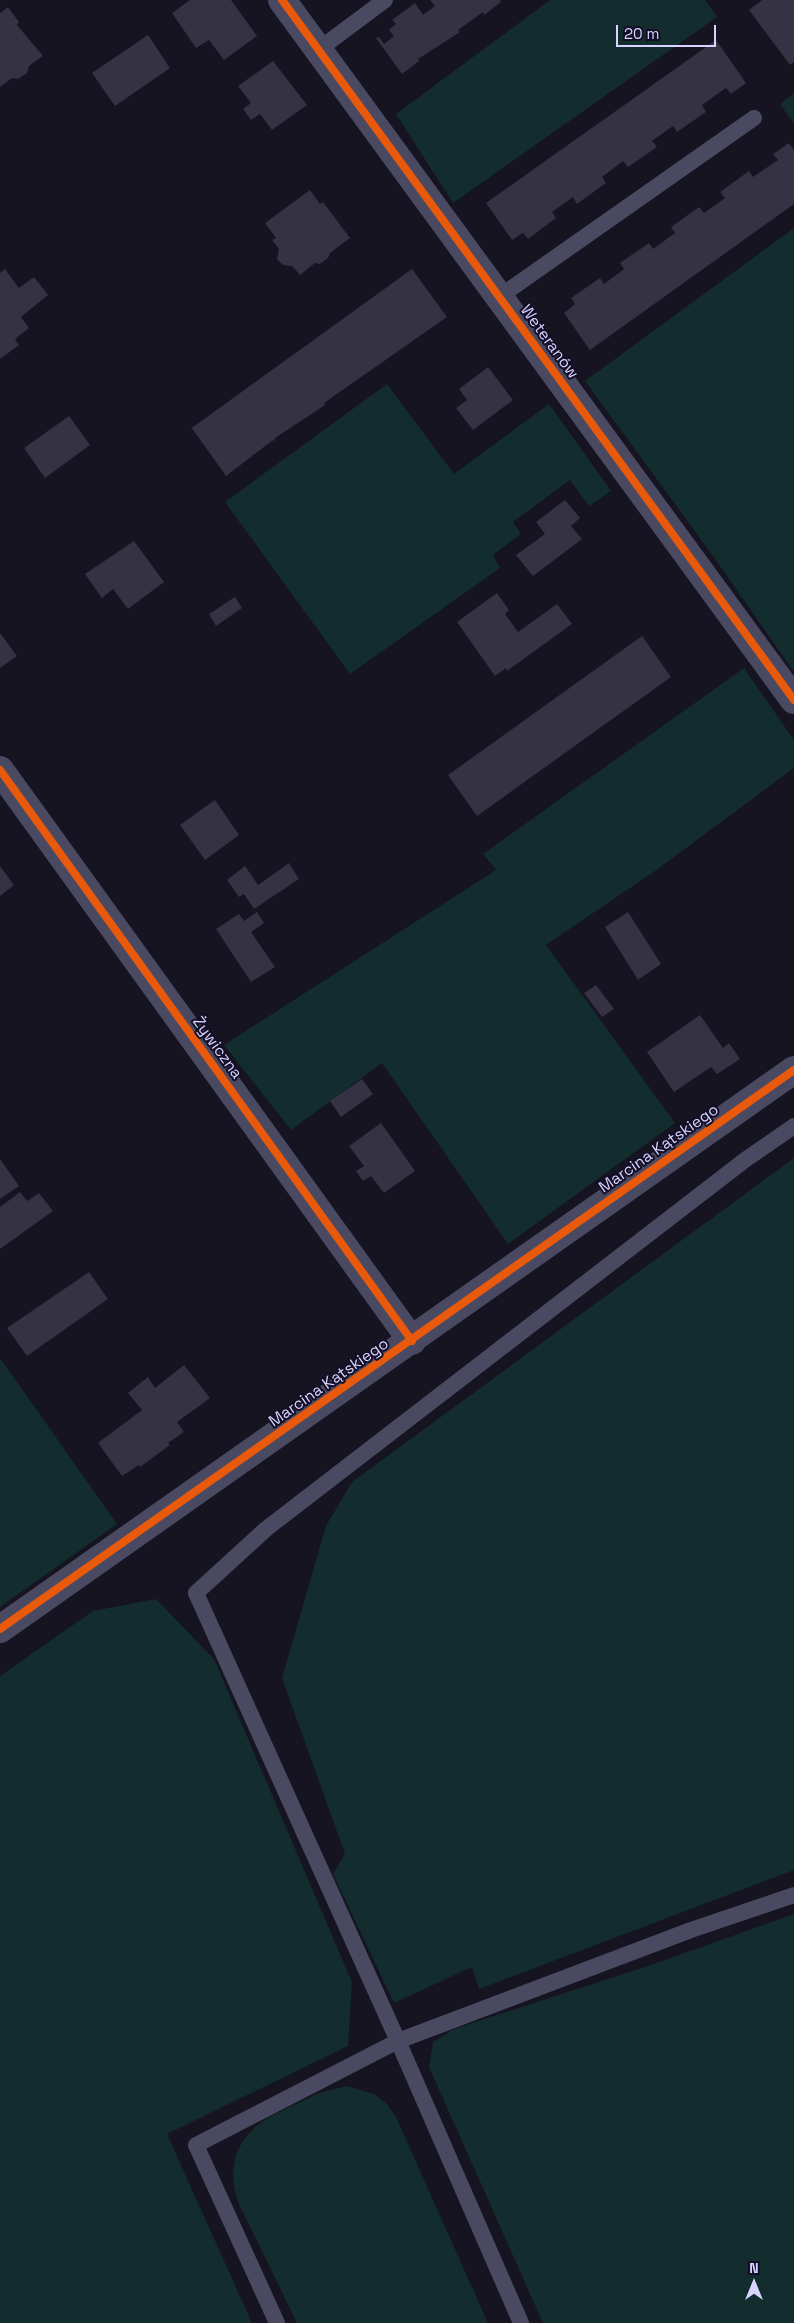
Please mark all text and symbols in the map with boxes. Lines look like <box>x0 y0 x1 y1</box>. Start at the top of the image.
scale bar <box>619 15 719 47</box>
text: 20 m <box>624 24 659 43</box>
street label: Weteranów <box>516 301 582 383</box>
street label: Żywiczna <box>188 1013 246 1083</box>
street label: Marcina Kątskiego <box>595 1100 723 1198</box>
street label: Marcina Kątskiego <box>265 1334 393 1432</box>
north arrow <box>729 2258 779 2308</box>
text: N <box>749 2259 759 2277</box>

